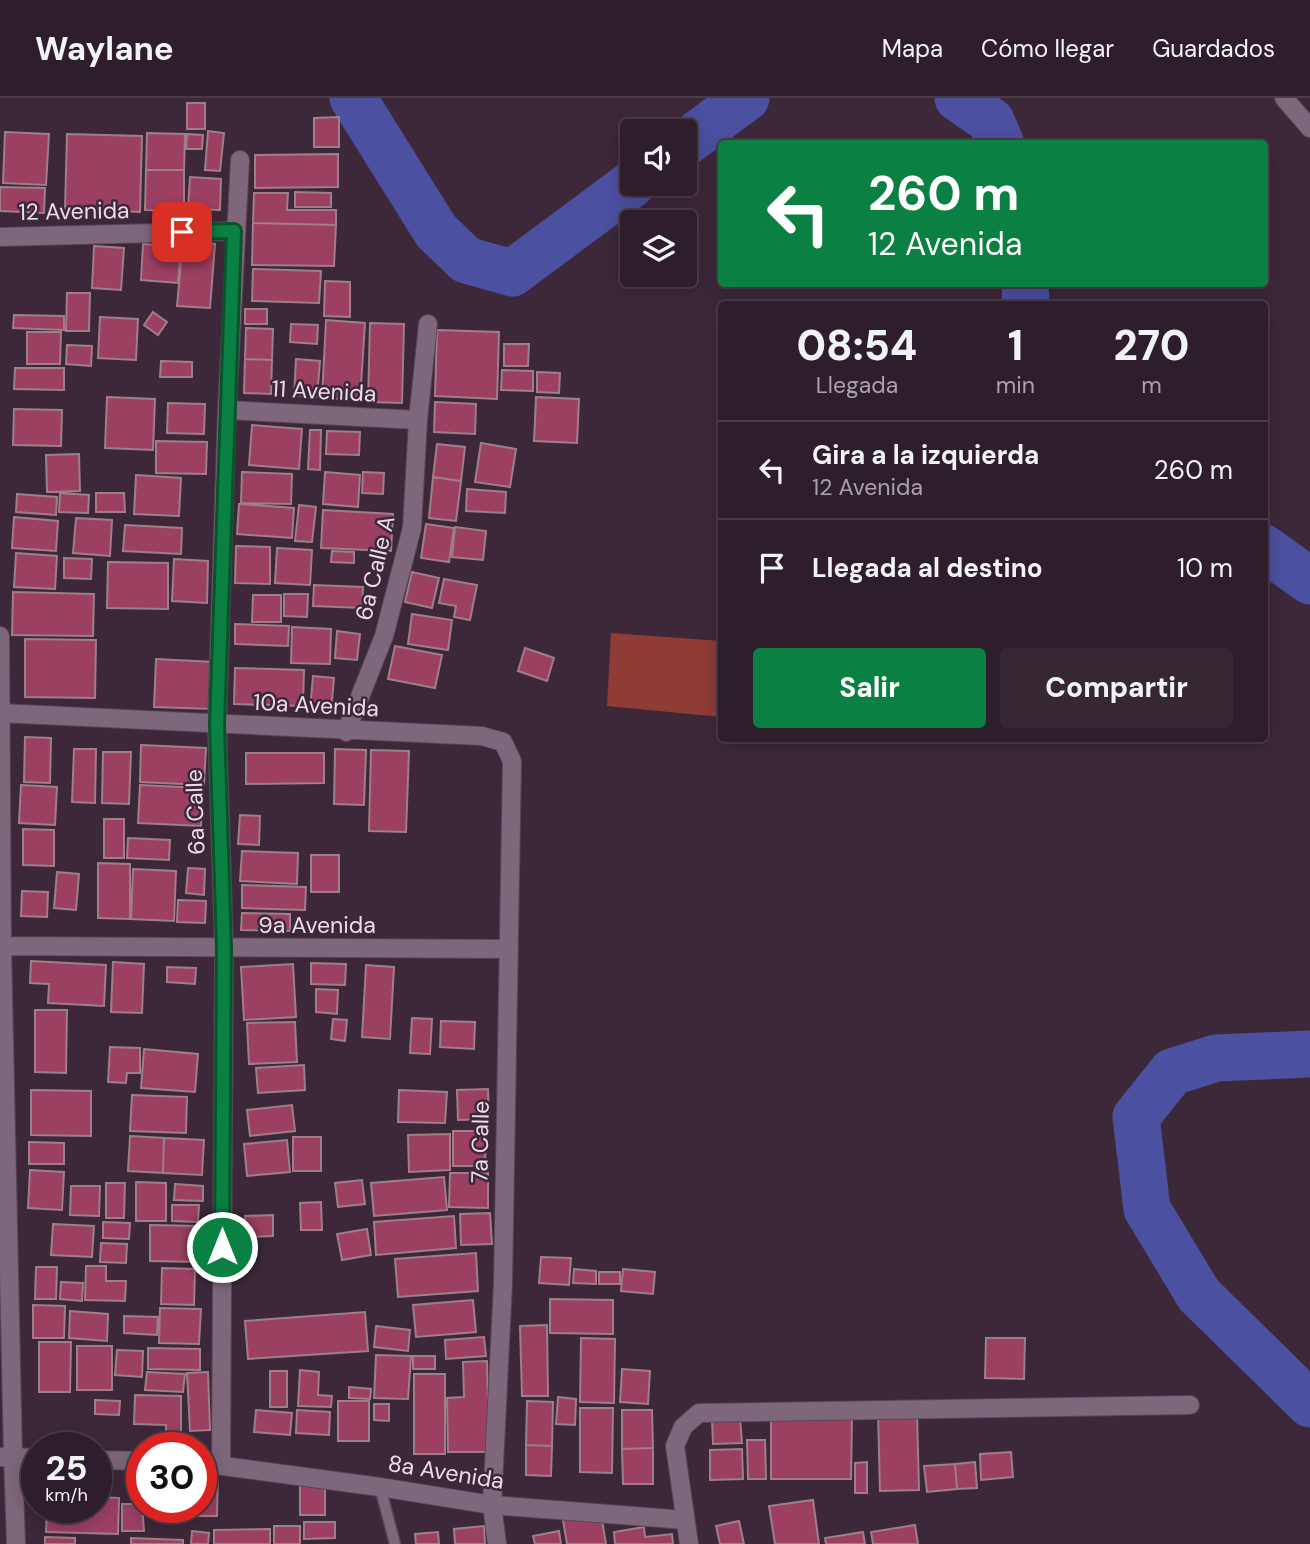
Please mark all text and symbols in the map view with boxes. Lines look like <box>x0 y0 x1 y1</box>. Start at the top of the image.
text: Waylane <box>35 27 174 70</box>
text: Mapa <box>882 33 943 64</box>
text: Cómo llegar <box>981 33 1114 64</box>
text: Guardados <box>1152 33 1275 64</box>
map controls <box>620 119 697 287</box>
button: sound <box>620 119 697 196</box>
text: 260 m <box>868 161 1019 225</box>
icon: left <box>753 168 844 259</box>
street label: 12 Avenida <box>18 195 130 227</box>
pin <box>152 202 212 262</box>
button: layers <box>620 210 697 287</box>
icon: arrive <box>163 213 201 251</box>
text: 12 Avenida <box>868 223 1022 265</box>
text: 08:54 <box>796 318 917 373</box>
text: 1 <box>1008 318 1023 373</box>
text: 270 <box>1114 318 1190 373</box>
text: Llegada <box>816 370 898 400</box>
text: min <box>996 370 1035 400</box>
text: m <box>1141 370 1162 400</box>
street label: 11 Avenida <box>271 373 377 409</box>
text: Gira a la izquierda <box>812 438 1039 472</box>
icon: left <box>753 451 791 489</box>
text: 260 m <box>1154 453 1233 487</box>
text: 12 Avenida <box>812 472 923 502</box>
street label: 6a Calle A <box>348 513 402 623</box>
icon: arrive <box>753 549 791 587</box>
text: Llegada al destino <box>812 551 1043 585</box>
text: 10 m <box>1177 551 1233 585</box>
button: Salir <box>753 648 986 728</box>
button: Compartir <box>1000 648 1233 728</box>
street label: 10a Avenida <box>252 687 380 723</box>
street label: 6a Calle <box>179 769 211 855</box>
street label: 9a Avenida <box>258 910 376 940</box>
street label: 7a Calle <box>464 1101 496 1183</box>
position arrow <box>185 1210 259 1284</box>
speed limit sign: 30 <box>126 1432 217 1523</box>
text: 25 <box>46 1445 87 1491</box>
street label: 8a Avenida <box>386 1448 506 1496</box>
text: km/h <box>45 1483 88 1507</box>

